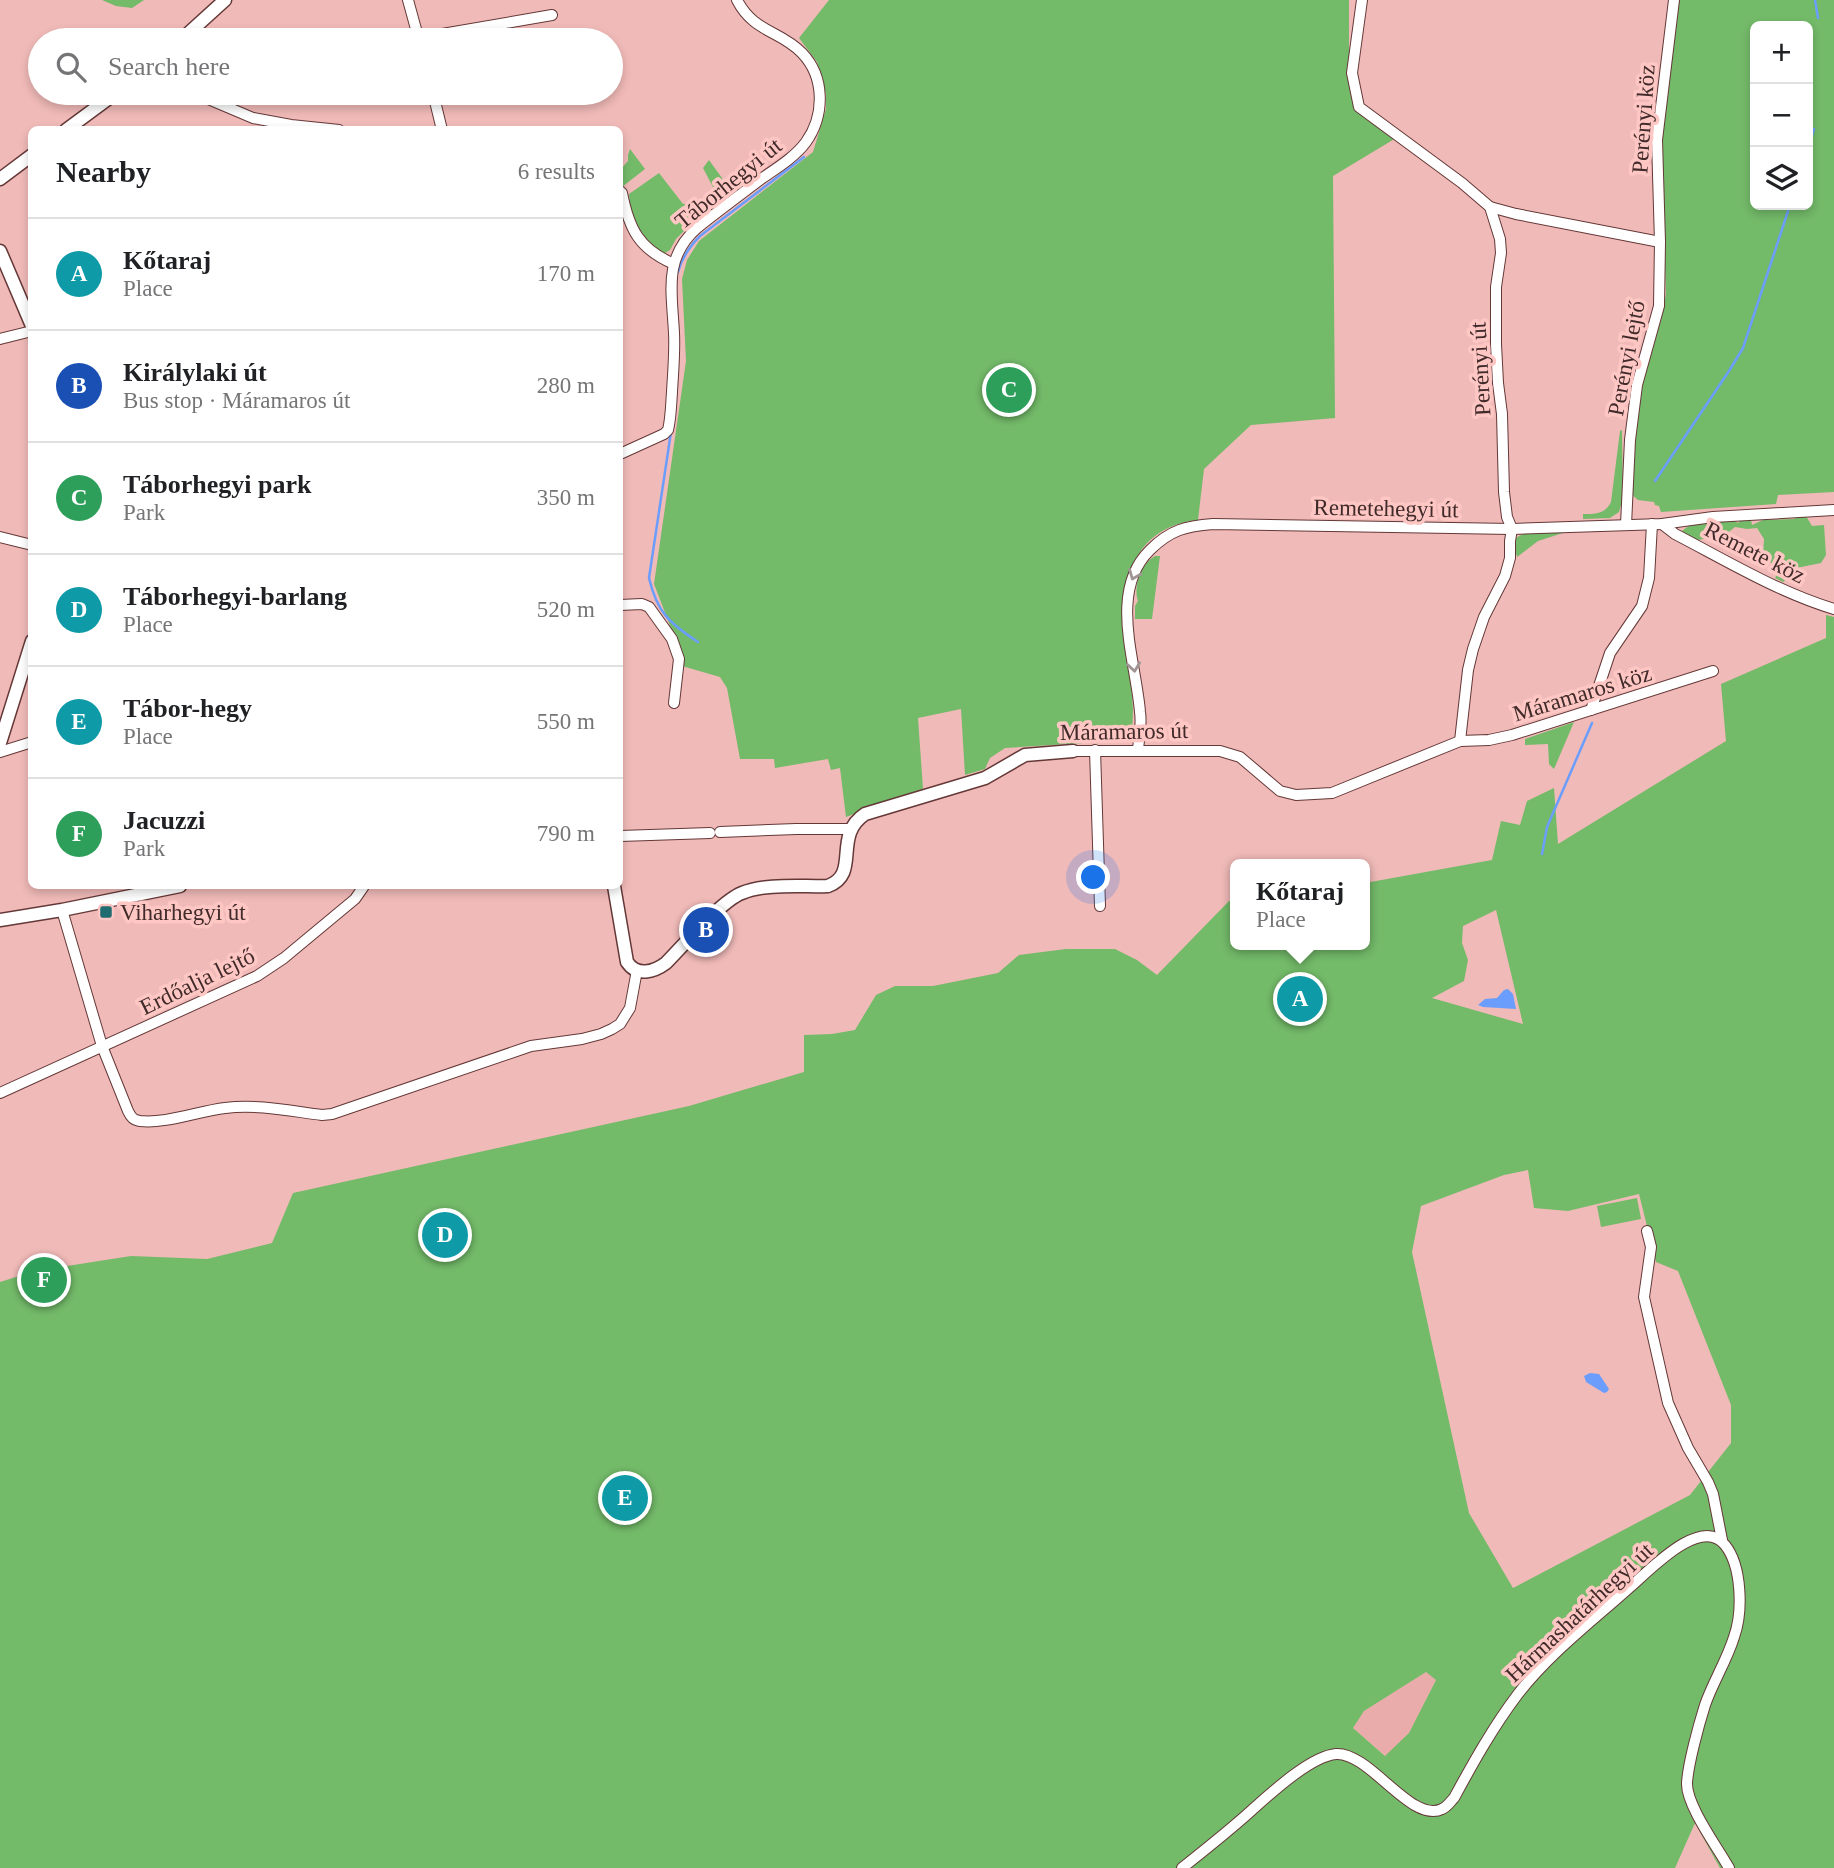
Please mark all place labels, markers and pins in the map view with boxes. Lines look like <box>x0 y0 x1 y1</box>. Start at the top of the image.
pin: C <box>986 364 1032 416</box>
place label: Viharhegyi út <box>120 900 246 925</box>
marker: Viharhegyi út <box>98 904 114 920</box>
pin: B <box>683 904 729 956</box>
pin: A <box>1277 973 1323 1025</box>
pin: D <box>422 1209 468 1261</box>
pin: F <box>21 1254 67 1306</box>
pin: E <box>602 1472 648 1524</box>

